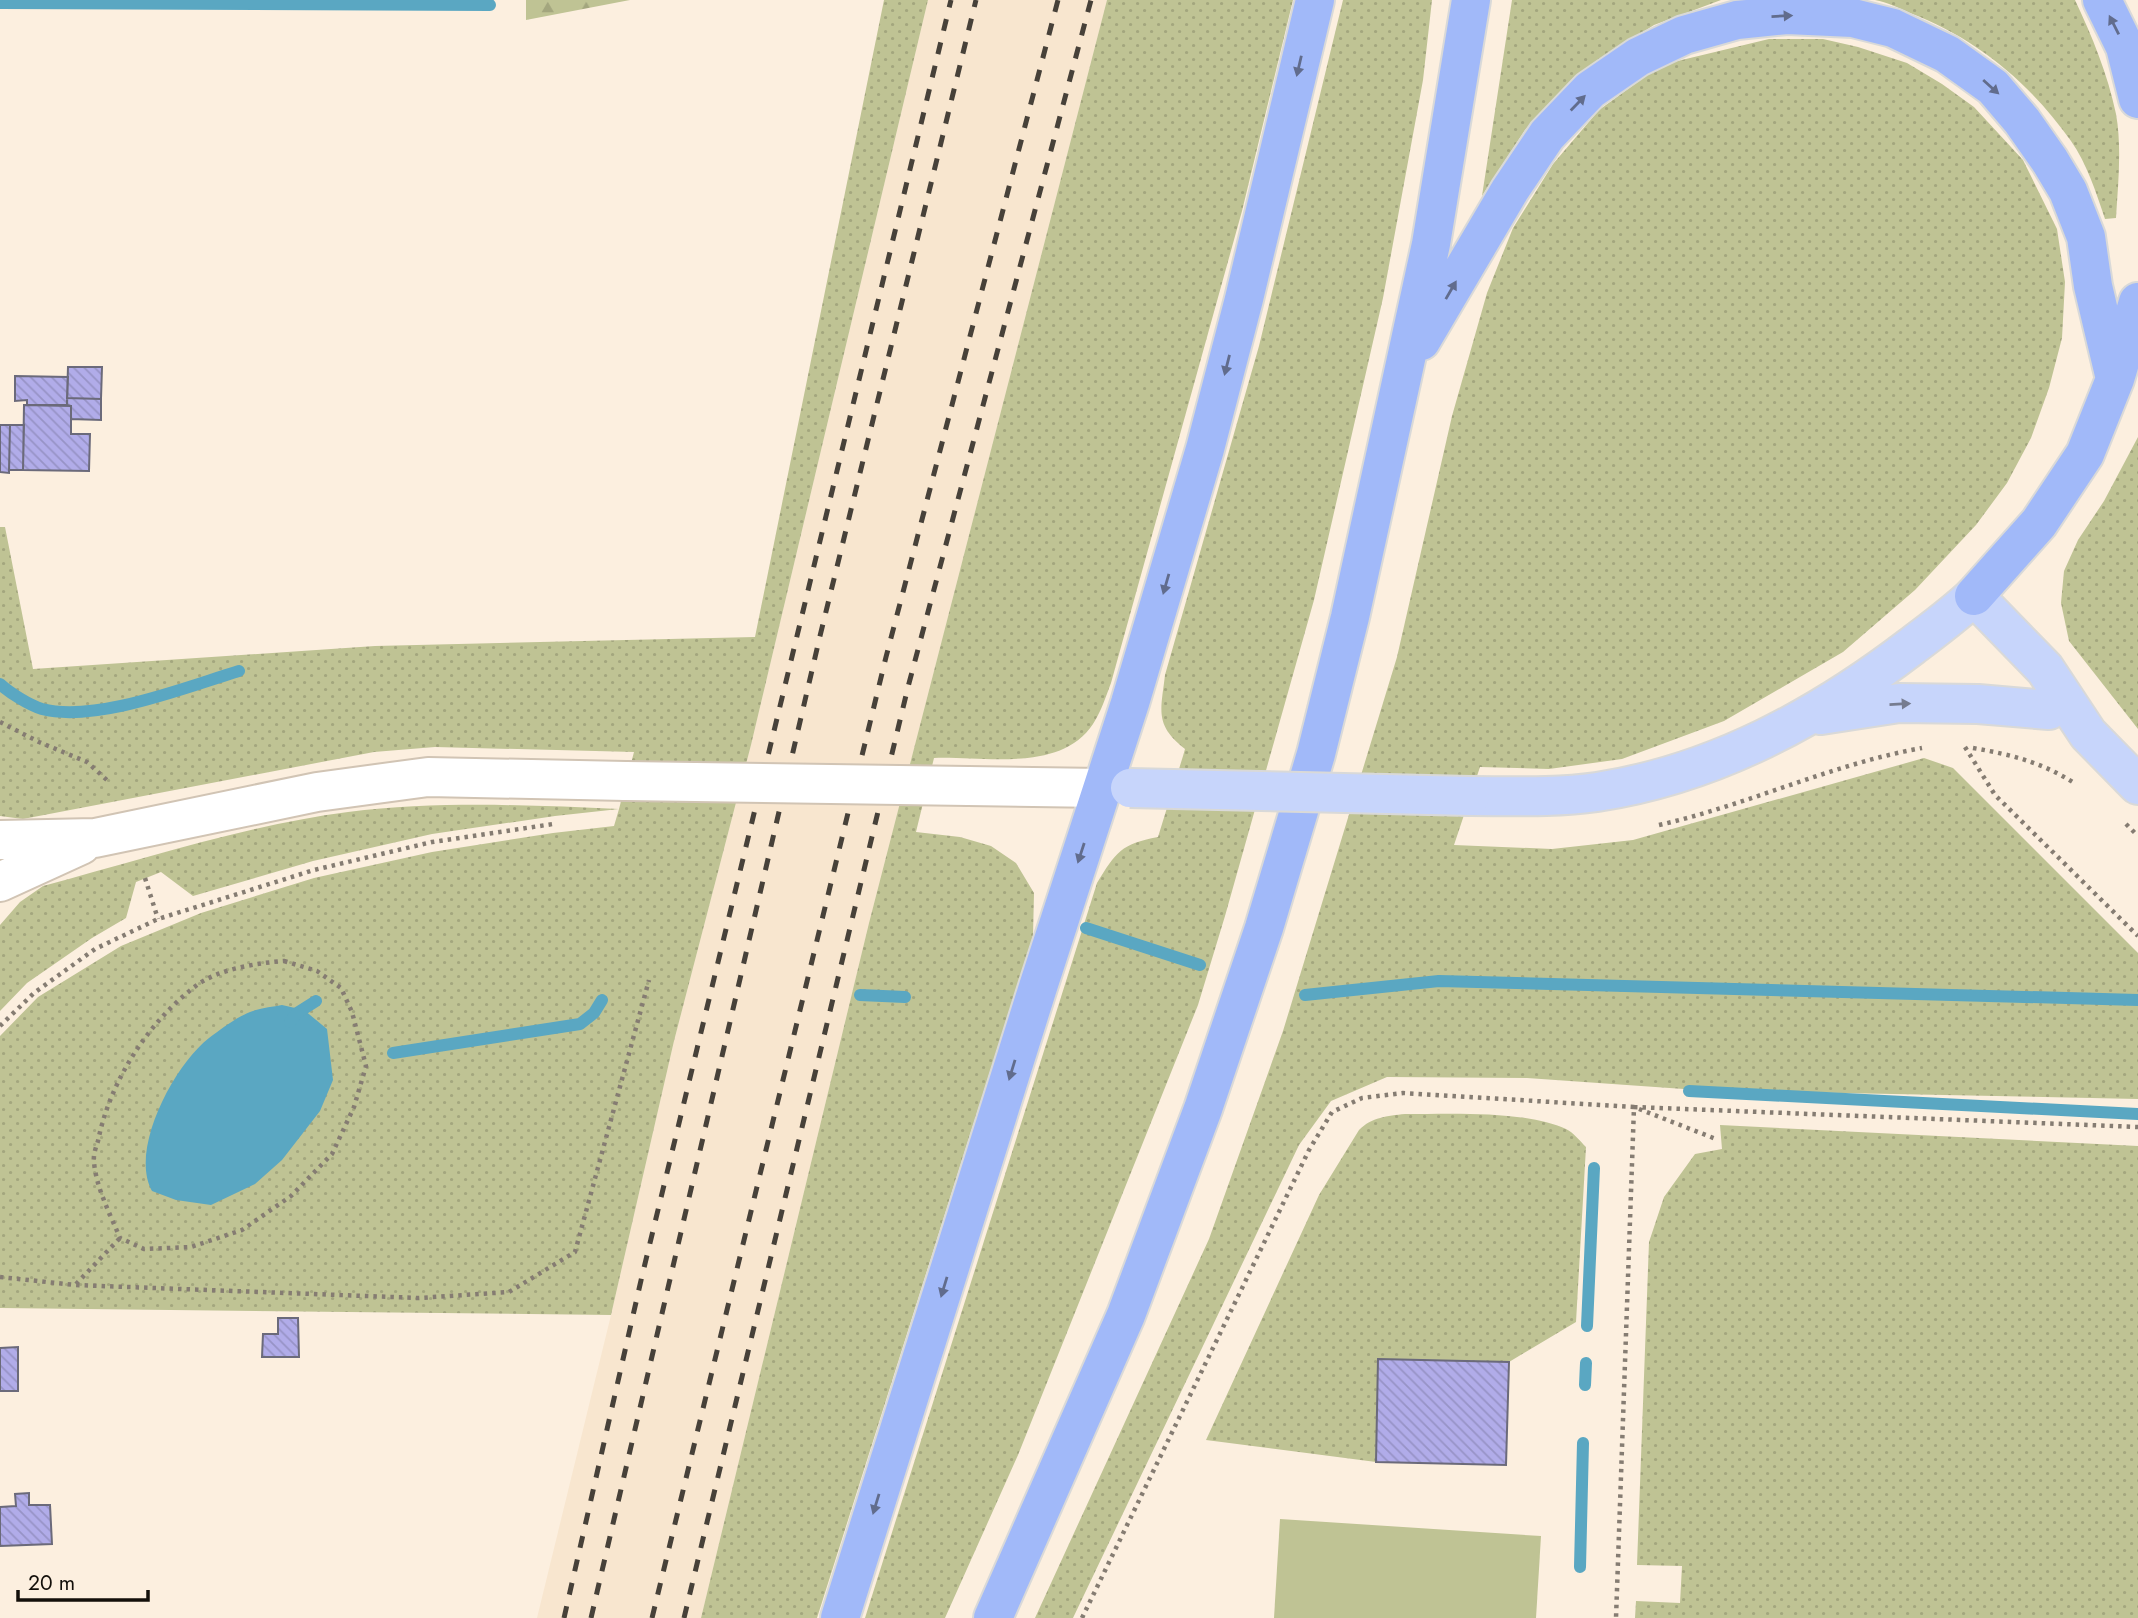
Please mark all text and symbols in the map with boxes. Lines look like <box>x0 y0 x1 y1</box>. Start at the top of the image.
one-way arrow <box>1772 11 1794 22</box>
one-way arrow <box>2109 15 2120 35</box>
one-way arrow <box>1293 55 1304 77</box>
one-way arrow <box>1982 79 1999 95</box>
one-way arrow <box>1569 94 1586 111</box>
one-way arrow <box>1445 281 1457 300</box>
one-way arrow <box>1221 354 1232 376</box>
one-way arrow <box>1160 574 1170 595</box>
one-way arrow <box>1889 698 1911 709</box>
one-way arrow <box>1075 843 1085 864</box>
one-way arrow <box>1006 1060 1017 1081</box>
one-way arrow <box>938 1277 948 1298</box>
one-way arrow <box>870 1494 880 1515</box>
scale bar <box>18 1558 147 1602</box>
text: 20 m <box>28 1568 75 1598</box>

